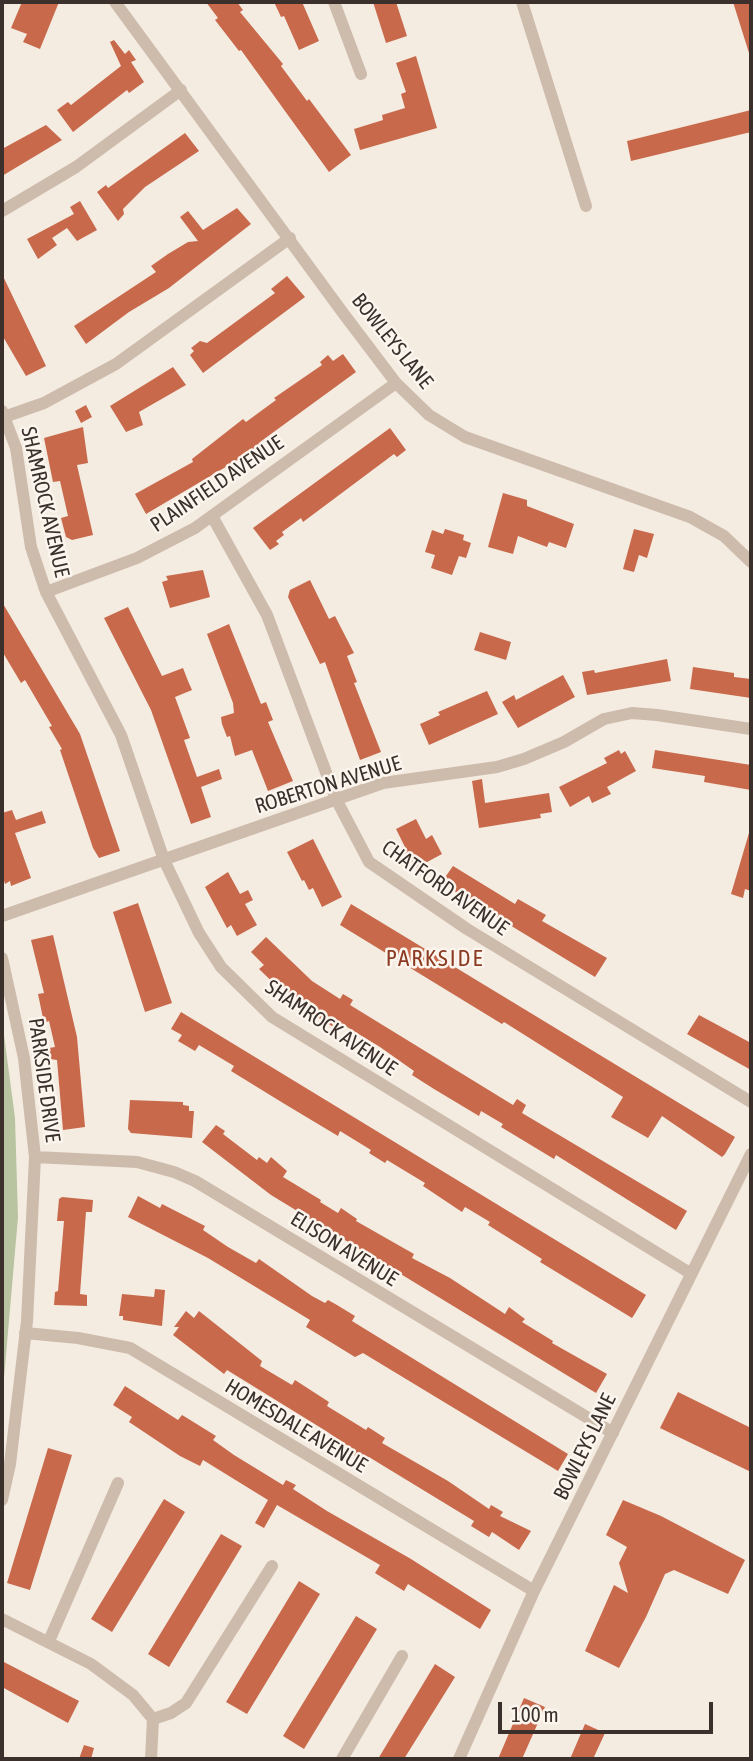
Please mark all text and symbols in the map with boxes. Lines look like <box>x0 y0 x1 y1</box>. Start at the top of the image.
street label: BOWLEYS LANE <box>346 288 438 394</box>
street label: SHAMROCK AVENUE <box>15 424 75 580</box>
street label: PLAINFIELD AVENUE <box>146 430 288 538</box>
street label: ROBERTON AVENUE <box>252 751 404 819</box>
street label: CHATFORD AVENUE <box>377 835 513 941</box>
district label: PARKSIDE <box>387 945 483 973</box>
street label: SHAMROCK AVENUE <box>260 975 402 1081</box>
street label: PARKSIDE DRIVE <box>23 1016 65 1144</box>
street label: ELISON AVENUE <box>286 1206 402 1292</box>
street label: HOMESDALE AVENUE <box>220 1374 372 1478</box>
street label: BOWLEYS LANE <box>548 1390 622 1504</box>
scale bar <box>501 1688 716 1732</box>
text: 100 m <box>511 1702 559 1726</box>

